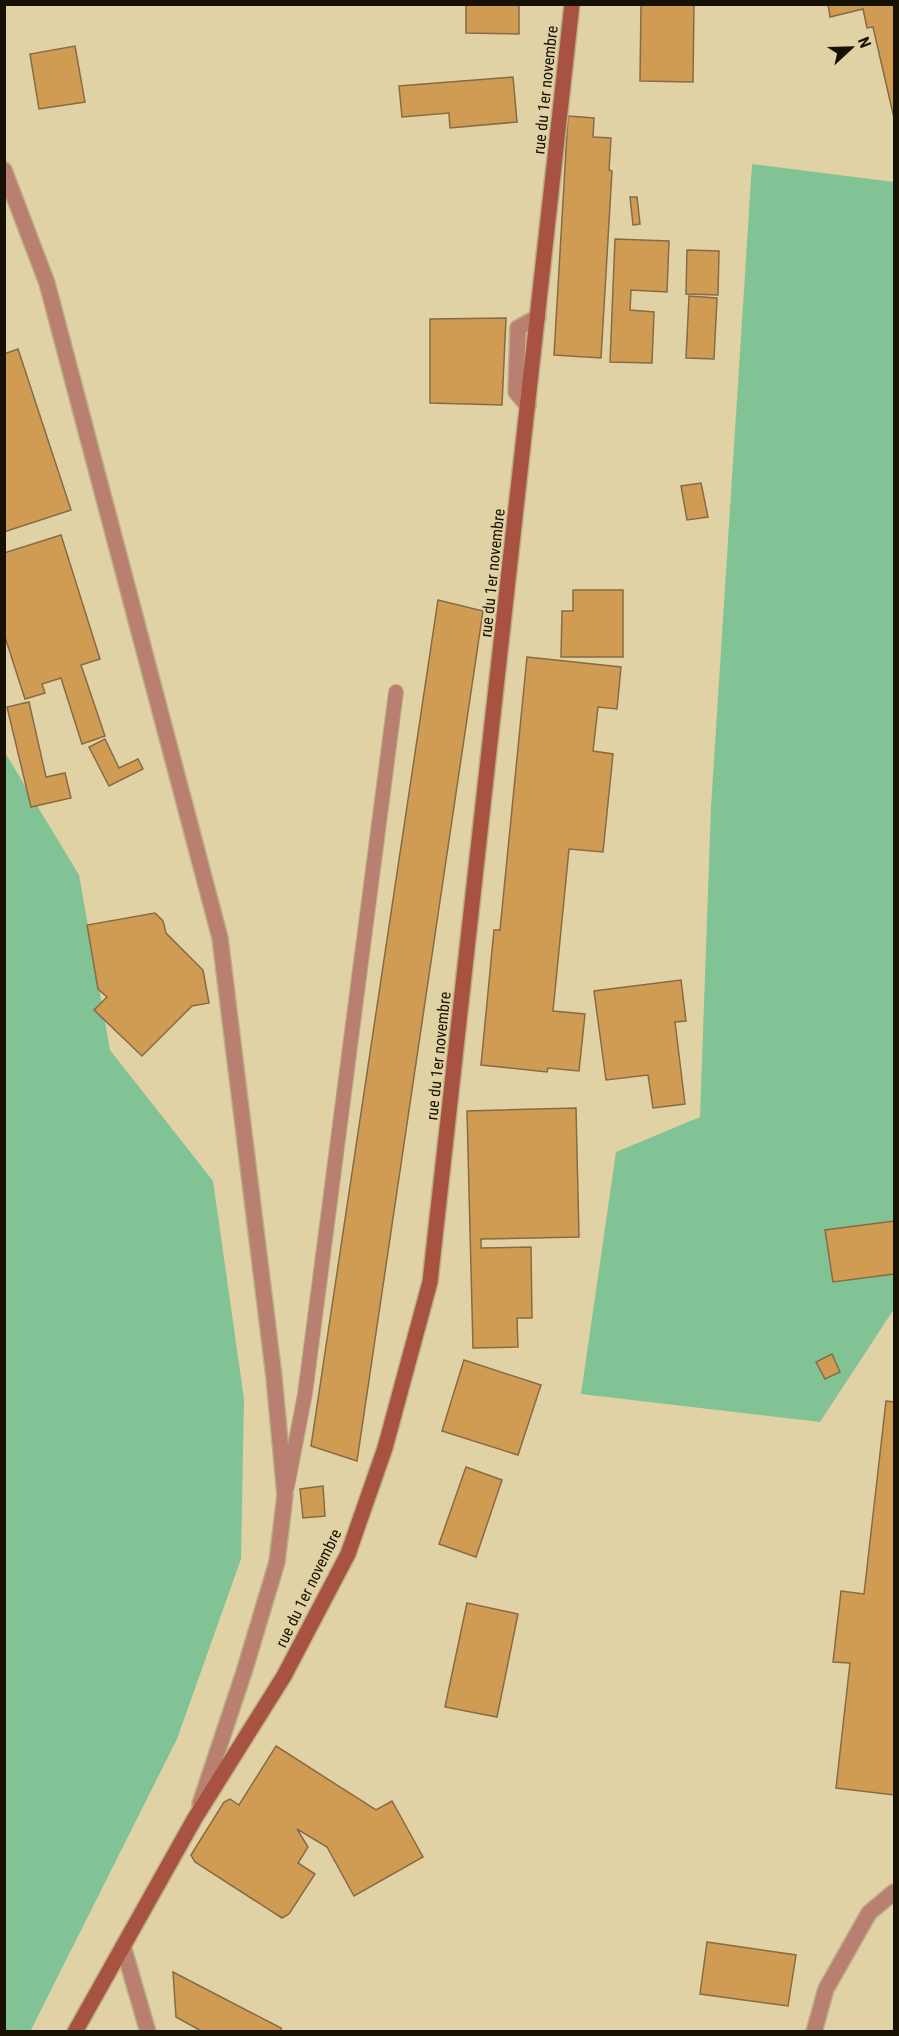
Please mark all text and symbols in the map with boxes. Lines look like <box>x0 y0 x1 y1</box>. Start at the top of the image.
north arrow <box>821 18 881 78</box>
street label: rue du 1er novembre <box>529 25 562 155</box>
text: N <box>854 34 875 51</box>
street label: rue du 1er novembre <box>476 508 509 638</box>
street label: rue du 1er novembre <box>422 991 455 1121</box>
street label: rue du 1er novembre <box>272 1526 345 1650</box>

